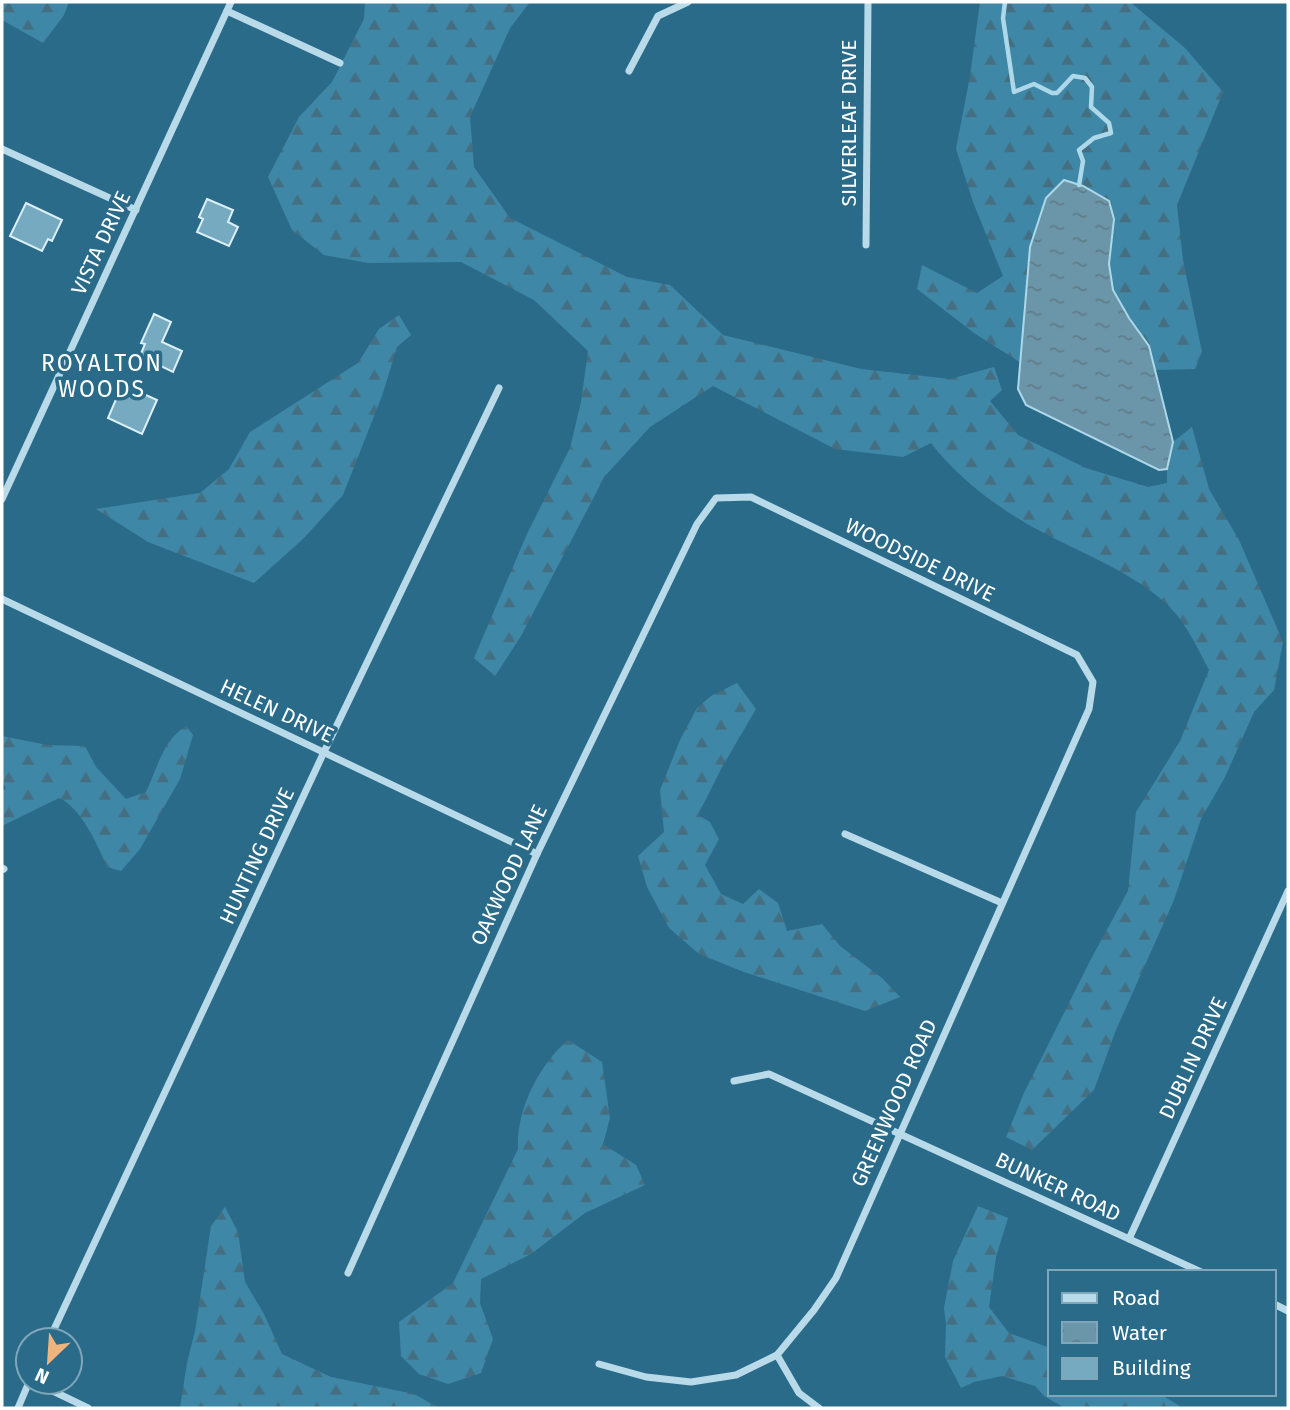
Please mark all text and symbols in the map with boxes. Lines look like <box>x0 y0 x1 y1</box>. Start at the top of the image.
street label: SILVERLEAF DRIVE <box>836 39 862 207</box>
street label: VISTA DRIVE <box>66 187 136 299</box>
district label: ROYALTON WOODS <box>41 349 163 403</box>
street label: WOODSIDE DRIVE <box>841 513 999 607</box>
street label: HELEN DRIVE <box>216 673 338 749</box>
street label: HUNTING DRIVE <box>214 783 300 929</box>
street label: OAKWOOD LANE <box>465 800 553 950</box>
street label: DUBLIN DRIVE <box>1153 993 1233 1123</box>
street label: GREENWOOD ROAD <box>845 1015 943 1191</box>
street label: BUNKER ROAD <box>991 1147 1125 1227</box>
legend <box>1048 1270 1276 1396</box>
text: Road <box>1112 1285 1160 1311</box>
text: Water <box>1112 1320 1167 1346</box>
north arrow <box>14 1326 84 1396</box>
text: Building <box>1112 1355 1191 1381</box>
text: N <box>31 1363 53 1389</box>

